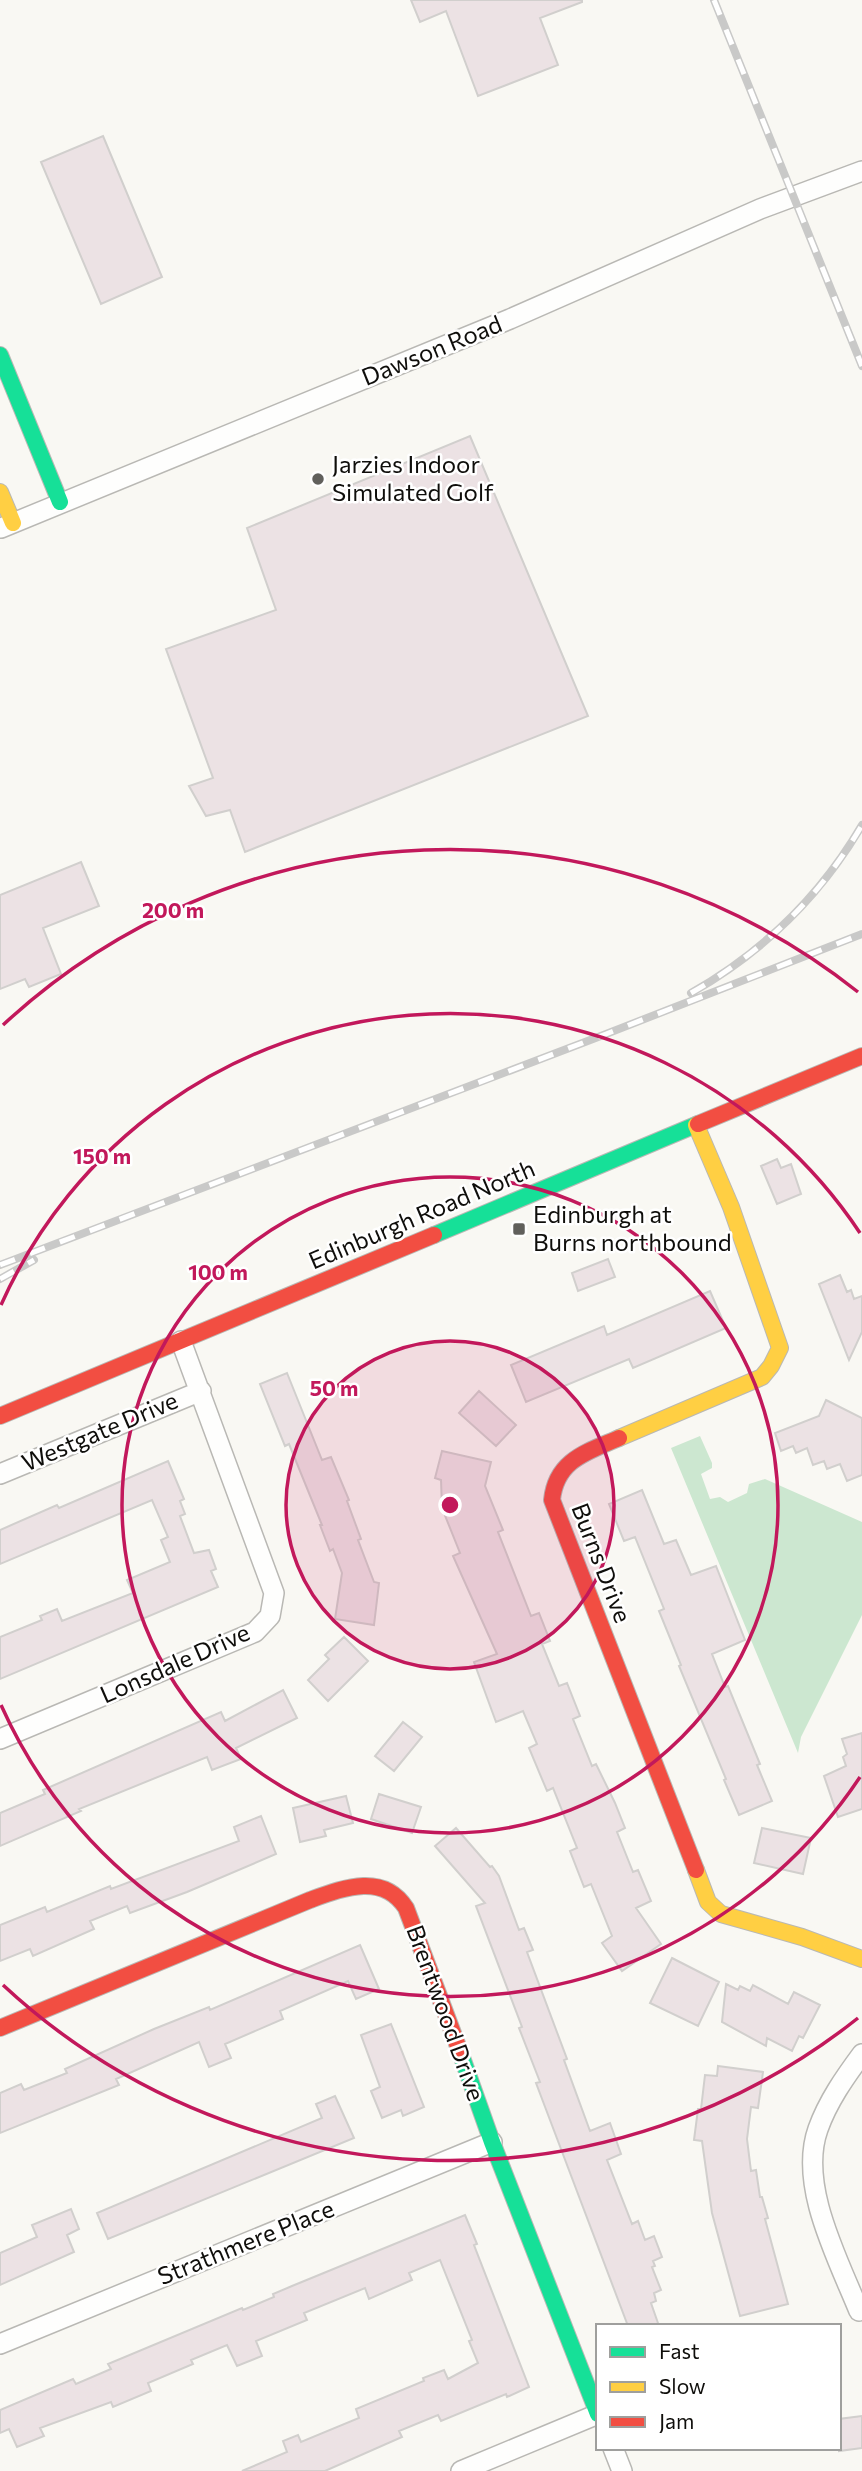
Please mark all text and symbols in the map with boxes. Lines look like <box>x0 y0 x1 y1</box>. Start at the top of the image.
street label: Dawson Road <box>357 308 506 391</box>
place label: Jarzies Indoor Simulated Golf <box>332 449 494 506</box>
marker: Jarzies Indoor Simulated Golf <box>310 471 326 487</box>
text: 200 m <box>142 897 204 922</box>
text: 150 m <box>73 1143 131 1168</box>
street label: Edinburgh Road North <box>304 1153 539 1274</box>
place label: Edinburgh at Burns northbound <box>533 1199 732 1256</box>
marker: Edinburgh at Burns northbound <box>511 1221 527 1237</box>
text: 100 m <box>188 1259 248 1284</box>
text: 50 m <box>310 1375 358 1400</box>
street label: Westgate Drive <box>17 1385 182 1476</box>
centre of rings <box>438 1493 462 1517</box>
street label: Burns Drive <box>566 1499 638 1626</box>
street label: Lonsdale Drive <box>95 1617 254 1709</box>
street label: Brentwood Drive <box>401 1921 492 2104</box>
street label: Strathmere Place <box>153 2193 338 2290</box>
legend <box>596 2324 841 2450</box>
text: Fast <box>659 2338 700 2363</box>
text: Slow <box>659 2373 706 2398</box>
text: Jam <box>659 2408 694 2433</box>

